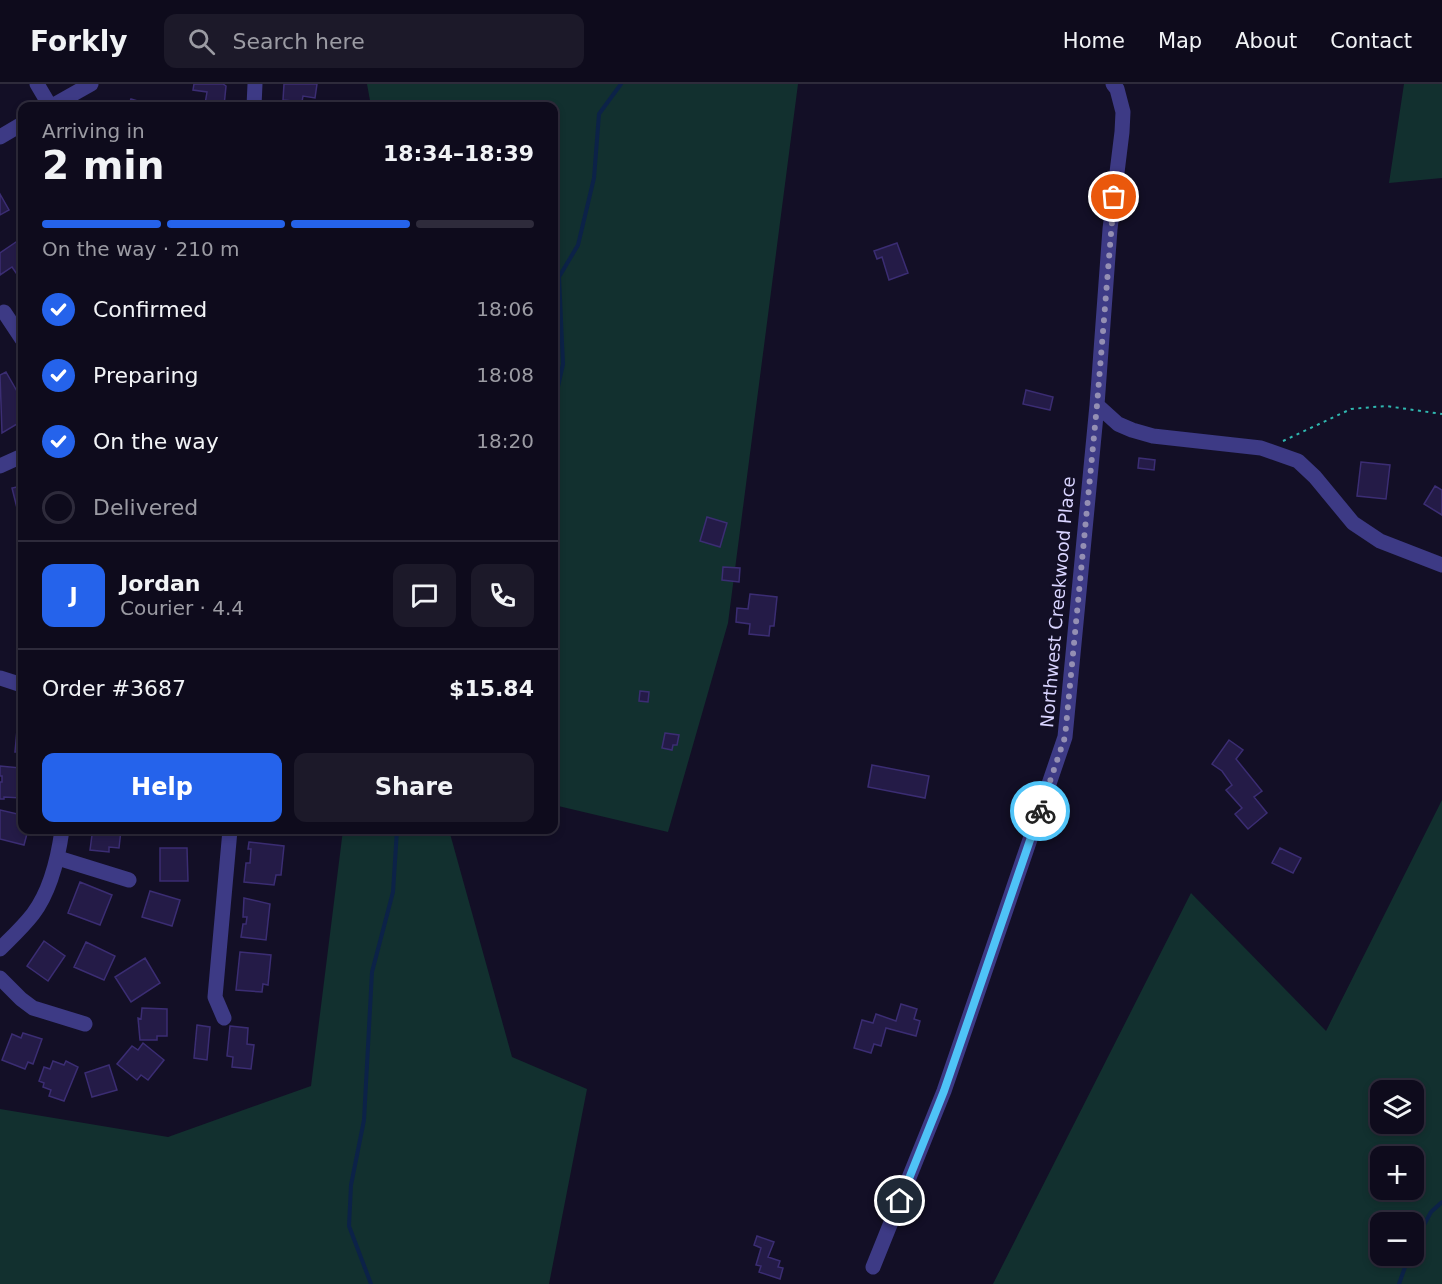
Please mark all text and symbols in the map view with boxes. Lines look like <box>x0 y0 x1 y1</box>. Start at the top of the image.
search box <box>164 14 584 68</box>
text: Forkly <box>30 25 128 58</box>
icon: search <box>185 25 218 58</box>
text: Search here <box>233 29 365 54</box>
text: Home <box>1063 29 1125 53</box>
text: Map <box>1158 29 1202 53</box>
text: About <box>1235 29 1297 53</box>
text: Contact <box>1330 29 1412 53</box>
text: Arriving in <box>42 119 145 143</box>
text: 18:34–18:39 <box>383 141 534 166</box>
text: 2 min <box>42 143 164 188</box>
pin <box>1088 171 1139 222</box>
icon: bag <box>1097 180 1130 213</box>
text: On the way · 210 m <box>42 237 240 261</box>
icon: check <box>42 293 75 326</box>
text: Confirmed <box>93 297 207 322</box>
text: 18:06 <box>476 297 534 321</box>
icon: check <box>42 359 75 392</box>
text: Preparing <box>93 363 199 388</box>
text: 18:08 <box>476 363 534 387</box>
icon: check <box>42 425 75 458</box>
text: On the way <box>93 429 219 454</box>
text: 18:20 <box>476 429 534 453</box>
street label: Northwest Creekwood Place <box>1036 475 1079 728</box>
text: Delivered <box>93 495 198 520</box>
button: chat <box>393 564 456 627</box>
button: phone <box>471 564 534 627</box>
text: Jordan <box>120 571 200 596</box>
text: J <box>69 583 78 608</box>
text: Courier · 4.4 <box>120 596 244 620</box>
text: Order #3687 <box>42 676 186 701</box>
text: $15.84 <box>449 676 534 701</box>
button: Help <box>42 753 282 822</box>
button: Share <box>294 753 534 822</box>
courier <box>1010 781 1070 841</box>
icon: bike <box>1024 795 1057 828</box>
map controls <box>1370 1080 1424 1266</box>
button: layers <box>1370 1080 1424 1134</box>
button: + <box>1370 1146 1424 1200</box>
pin <box>874 1175 925 1226</box>
icon: home <box>883 1184 916 1217</box>
button: − <box>1370 1212 1424 1266</box>

